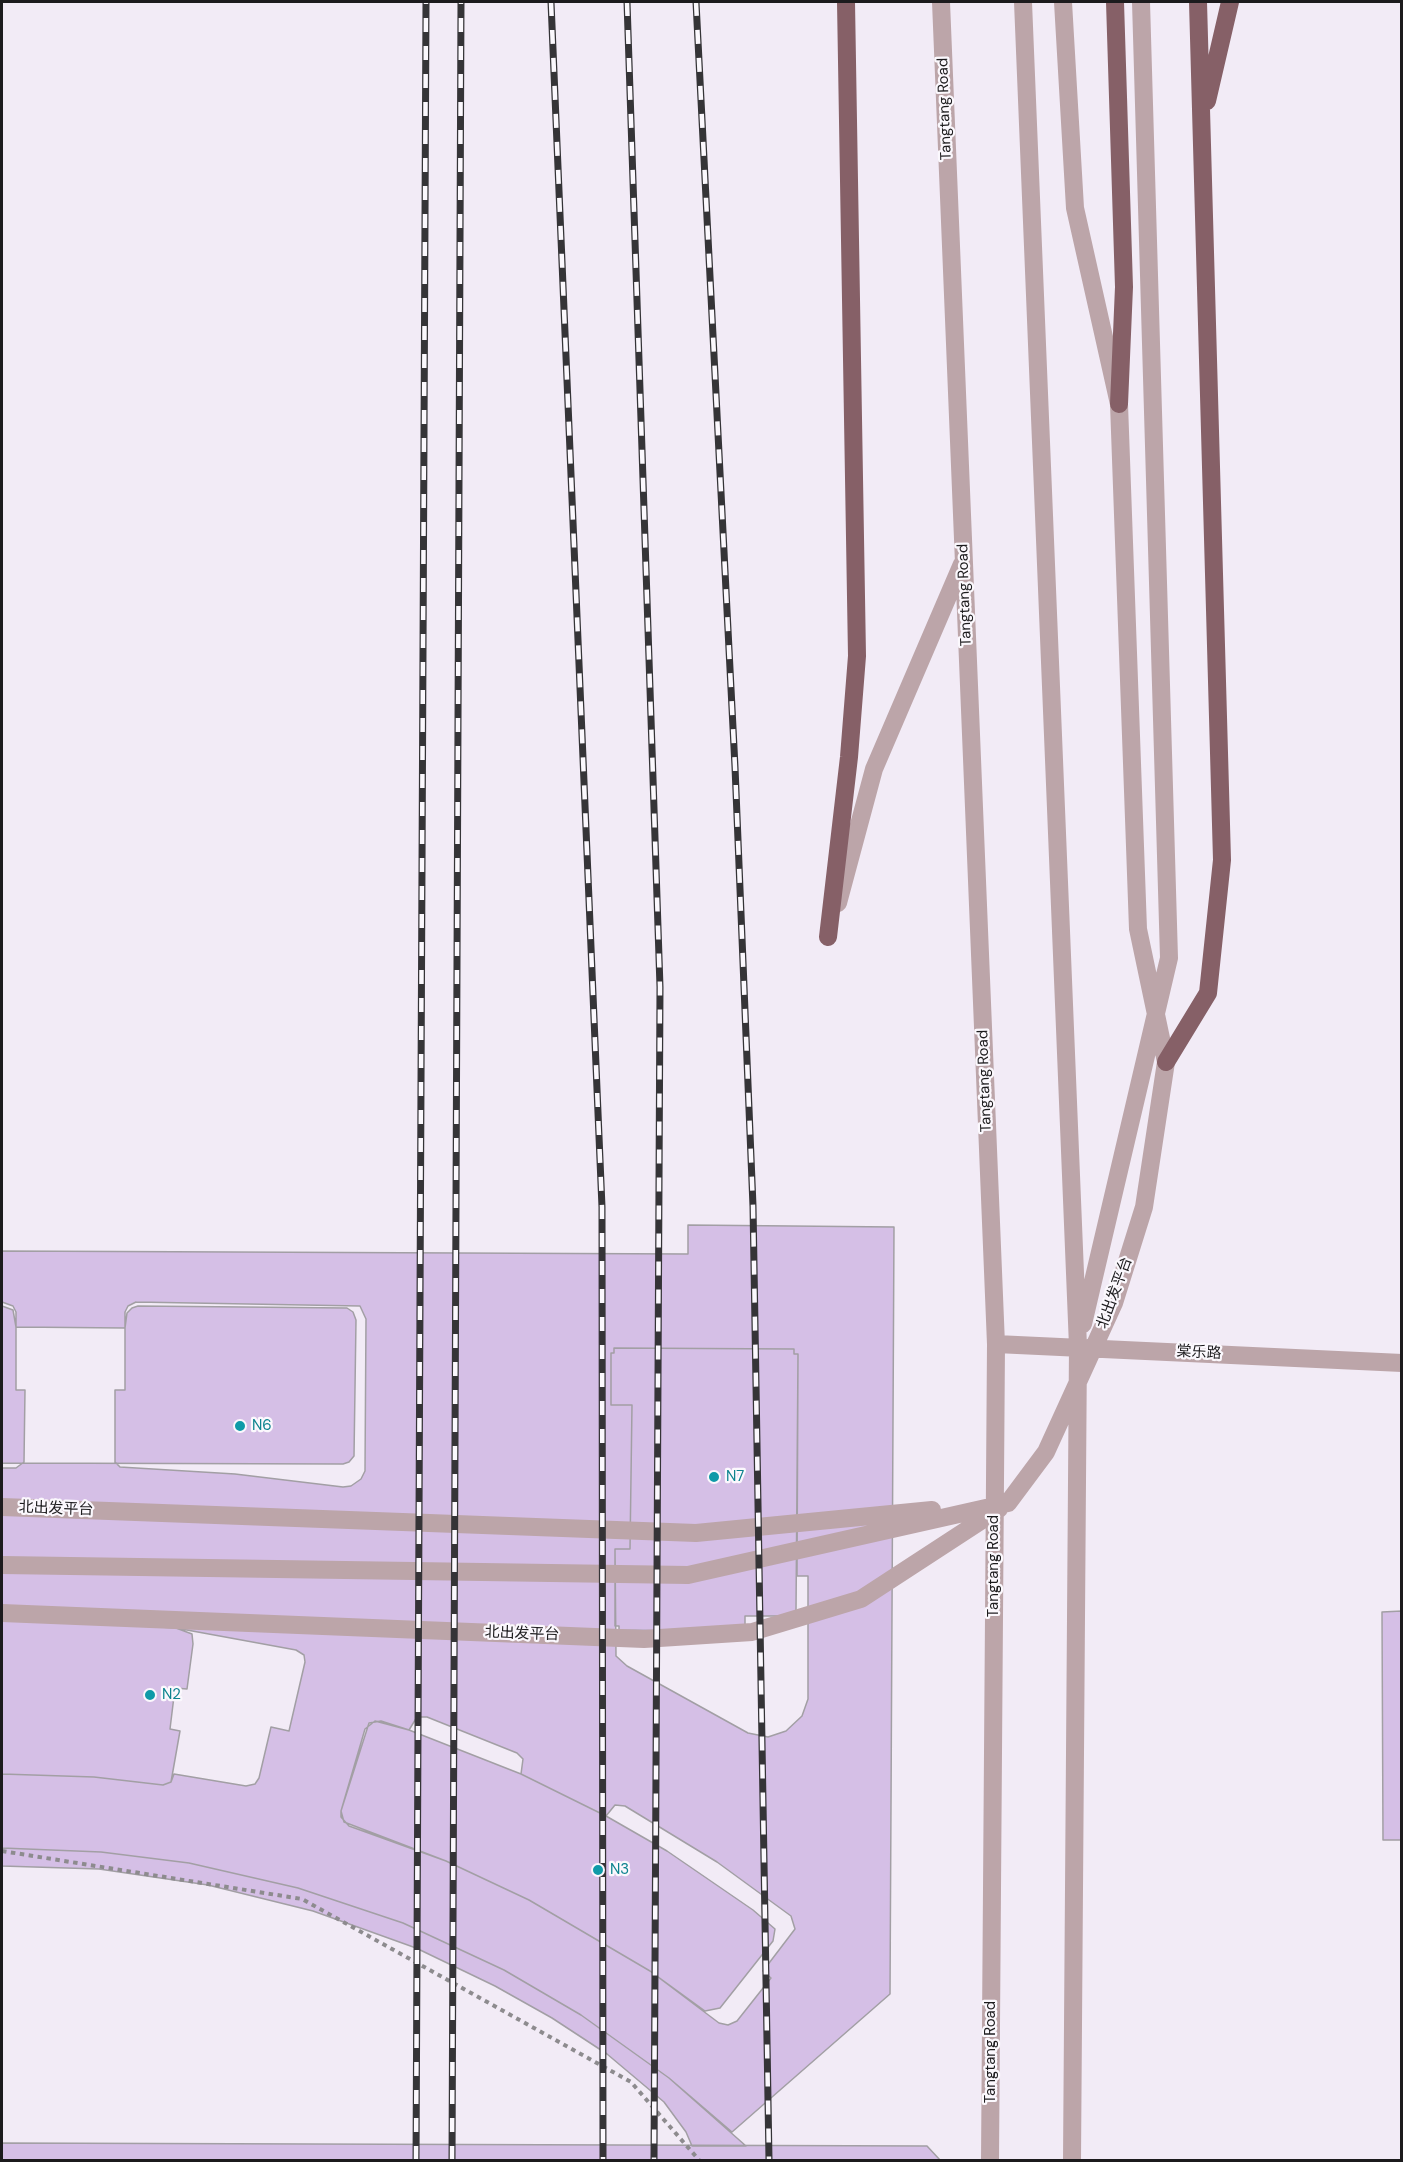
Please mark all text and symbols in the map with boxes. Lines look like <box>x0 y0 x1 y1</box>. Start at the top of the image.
street label: Tangtang Road <box>934 58 956 160</box>
street label: Tangtang Road <box>954 544 976 646</box>
street label: Tangtang Road <box>974 1030 996 1132</box>
street label: 北出发平台 <box>1094 1255 1136 1331</box>
street label: 棠乐路 <box>1176 1343 1222 1363</box>
place label: N6 <box>252 1417 272 1435</box>
marker: N6 <box>233 1419 247 1433</box>
place label: N7 <box>726 1468 744 1486</box>
marker: N7 <box>707 1470 721 1484</box>
street label: 北出发平台 <box>18 1499 94 1519</box>
street label: Tangtang Road <box>985 1515 1003 1617</box>
street label: 北出发平台 <box>484 1624 560 1644</box>
place label: N2 <box>162 1686 181 1704</box>
marker: N2 <box>143 1688 157 1702</box>
place label: N3 <box>610 1861 629 1879</box>
marker: N3 <box>591 1863 605 1877</box>
street label: Tangtang Road <box>982 2001 1000 2103</box>

